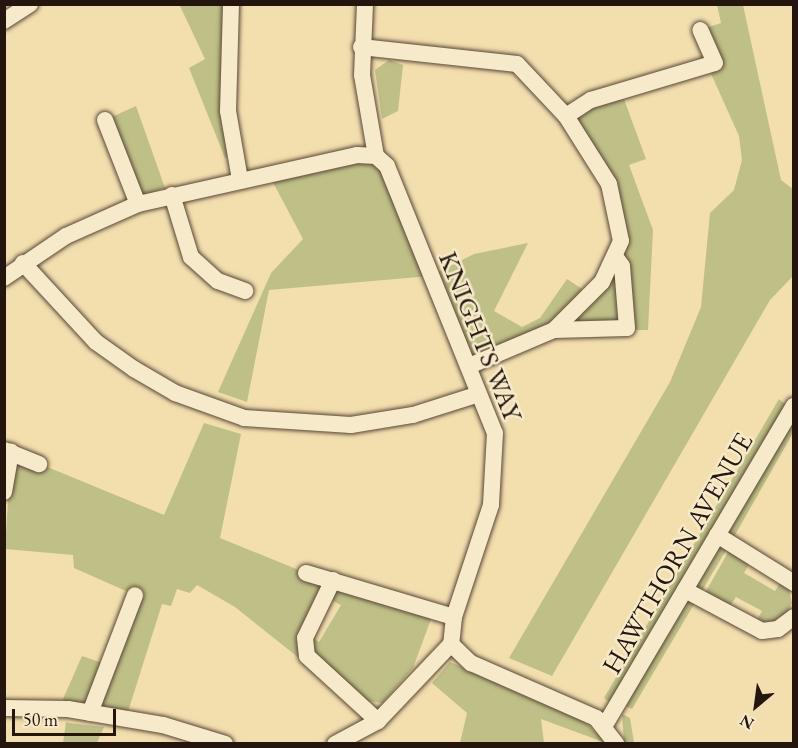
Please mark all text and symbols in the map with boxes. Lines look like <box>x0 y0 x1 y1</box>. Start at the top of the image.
street label: KNIGHTS WAY <box>432 246 530 426</box>
street label: HAWTHORN AVENUE <box>595 427 759 679</box>
north arrow <box>726 676 786 736</box>
scale bar <box>15 697 118 735</box>
text: 50 m <box>23 708 58 731</box>
text: N <box>736 710 758 735</box>

